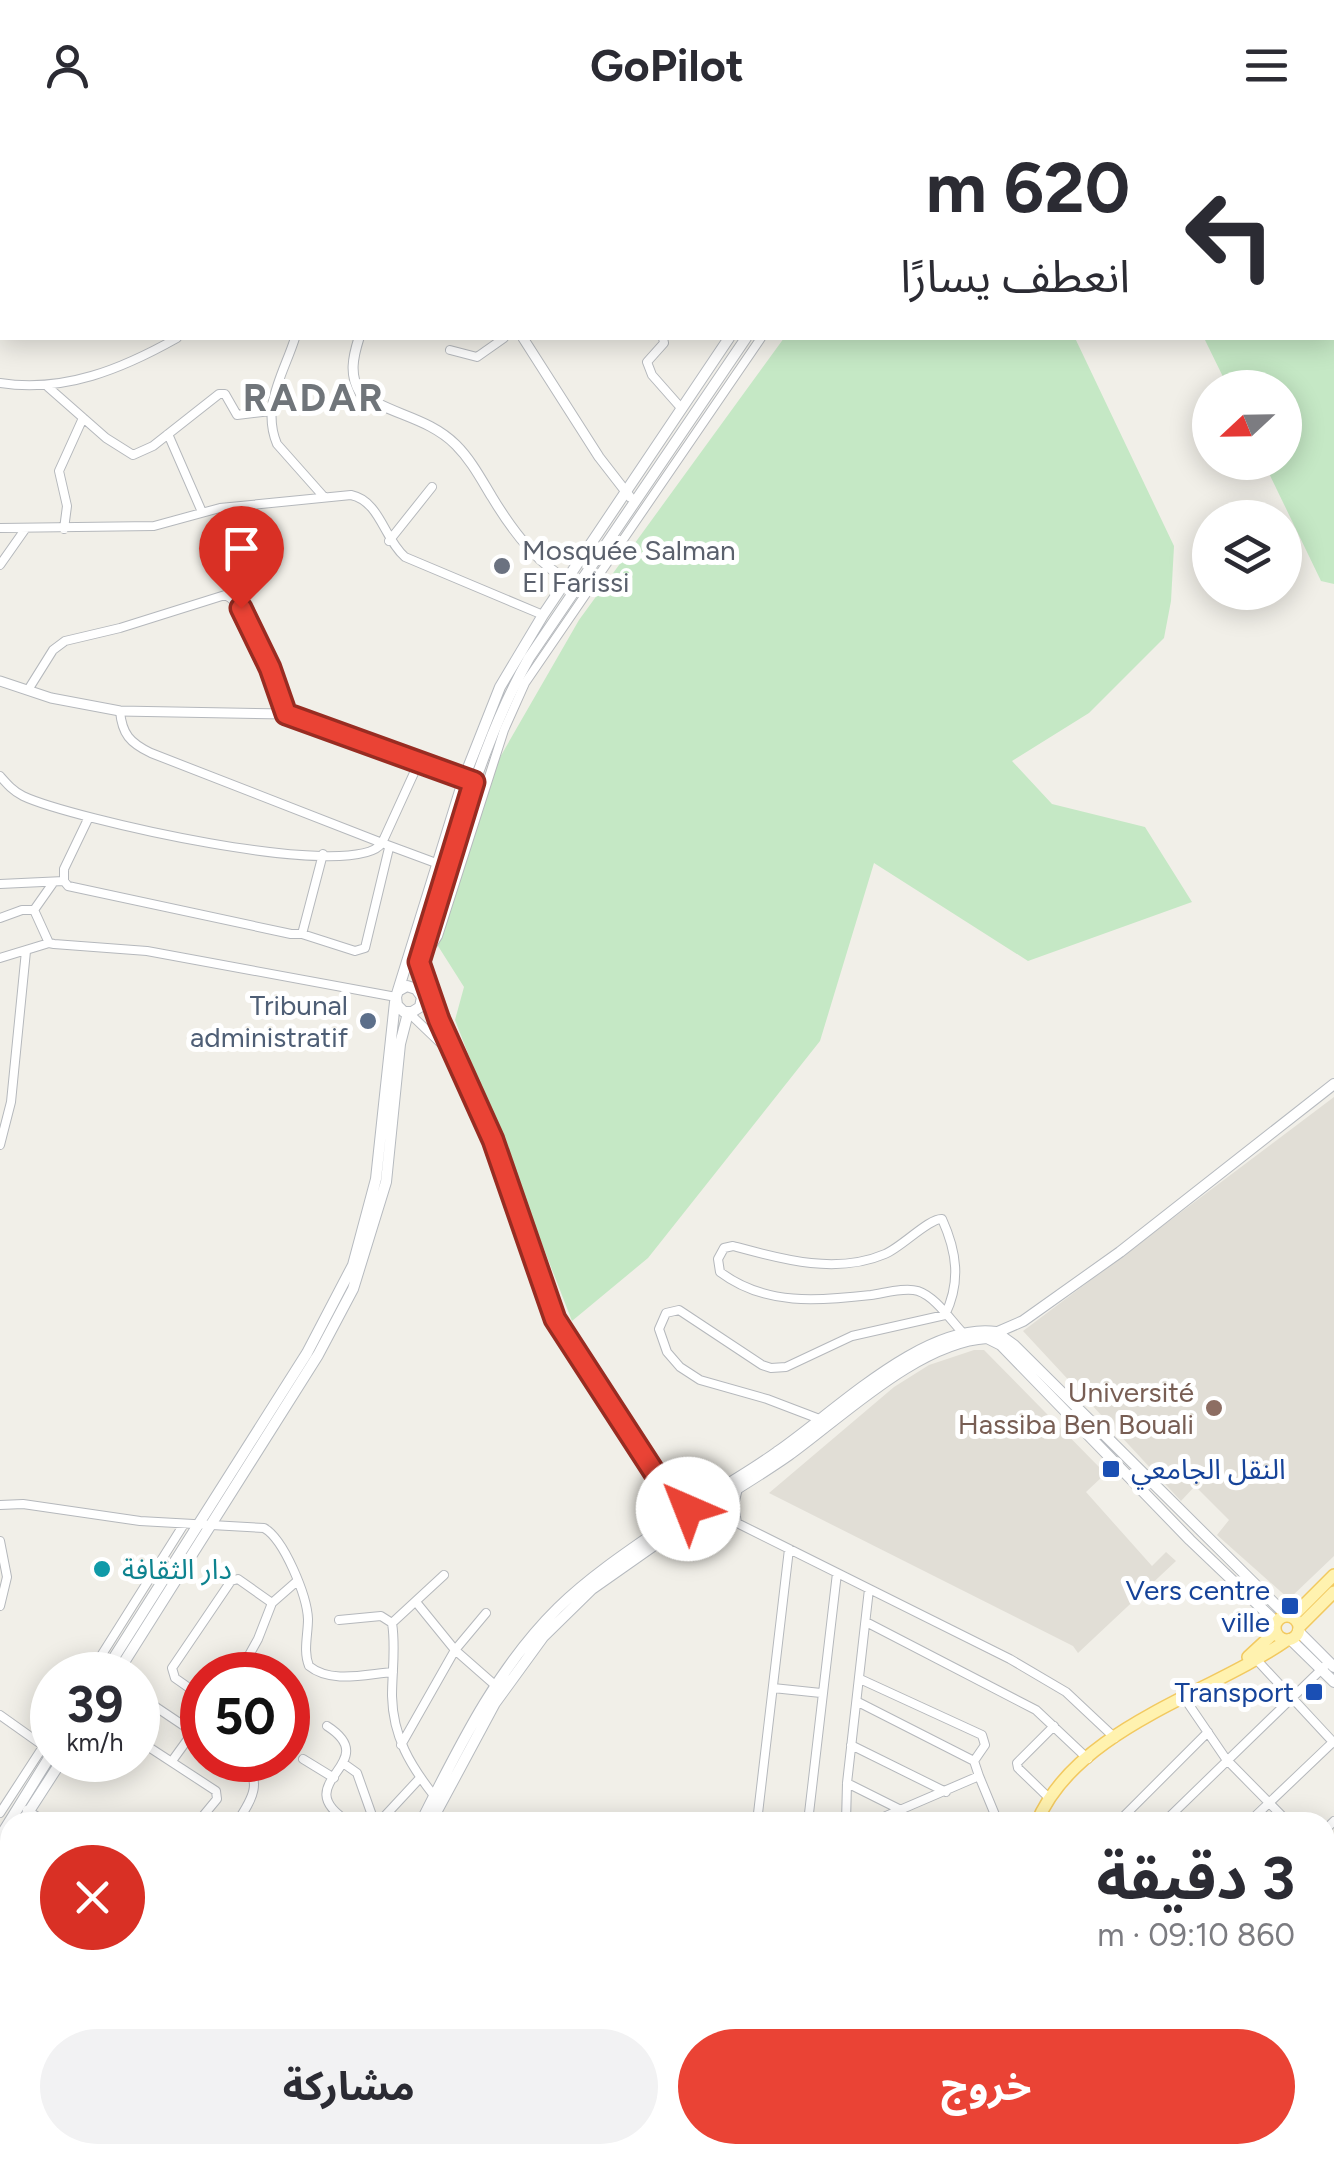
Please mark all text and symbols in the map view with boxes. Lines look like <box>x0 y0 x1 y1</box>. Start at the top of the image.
icon: person <box>40 38 95 93</box>
text: GoPilot <box>590 38 744 92</box>
icon: menu <box>1239 38 1294 93</box>
text: 620 m <box>926 145 1130 230</box>
icon: left <box>1165 170 1295 300</box>
text: انعطف يسارًا <box>900 249 1130 303</box>
north arrow <box>1192 370 1302 480</box>
map controls <box>1192 370 1302 610</box>
district label: RADAR <box>243 375 385 421</box>
button: layers <box>1192 500 1302 610</box>
pin <box>199 506 284 609</box>
icon: arrive <box>214 521 269 576</box>
place label: Mosquée Salman El Farissi <box>522 533 736 599</box>
marker: Mosquée Salman El Farissi <box>491 555 513 577</box>
place label: Tribunal administratif <box>190 988 349 1054</box>
marker: Tribunal administratif <box>357 1010 379 1032</box>
place label: Université Hassiba Ben Bouali <box>958 1375 1194 1441</box>
marker: Université Hassiba Ben Bouali <box>1203 1397 1225 1419</box>
place label: النقل الجامعي <box>1131 1452 1286 1490</box>
position arrow <box>636 1457 740 1561</box>
marker: النقل الجامعي <box>1100 1458 1122 1480</box>
place label: دار الثقافة <box>122 1552 232 1586</box>
marker: دار الثقافة <box>91 1558 113 1580</box>
place label: Vers centre ville <box>1126 1573 1270 1639</box>
marker: Vers centre ville <box>1279 1595 1301 1617</box>
speed limit sign: 50 <box>180 1652 310 1782</box>
text: 39 <box>67 1674 123 1735</box>
place label: Transport <box>1175 1675 1294 1709</box>
marker: Transport <box>1303 1681 1325 1703</box>
text: km/h <box>66 1727 124 1757</box>
text: 3 دقيقة <box>1096 1842 1295 1914</box>
button: close <box>40 1845 145 1950</box>
text: 860 m · 09:10 <box>1097 1916 1295 1954</box>
button: مشاركة <box>40 2029 658 2144</box>
button: خروج <box>678 2029 1295 2144</box>

